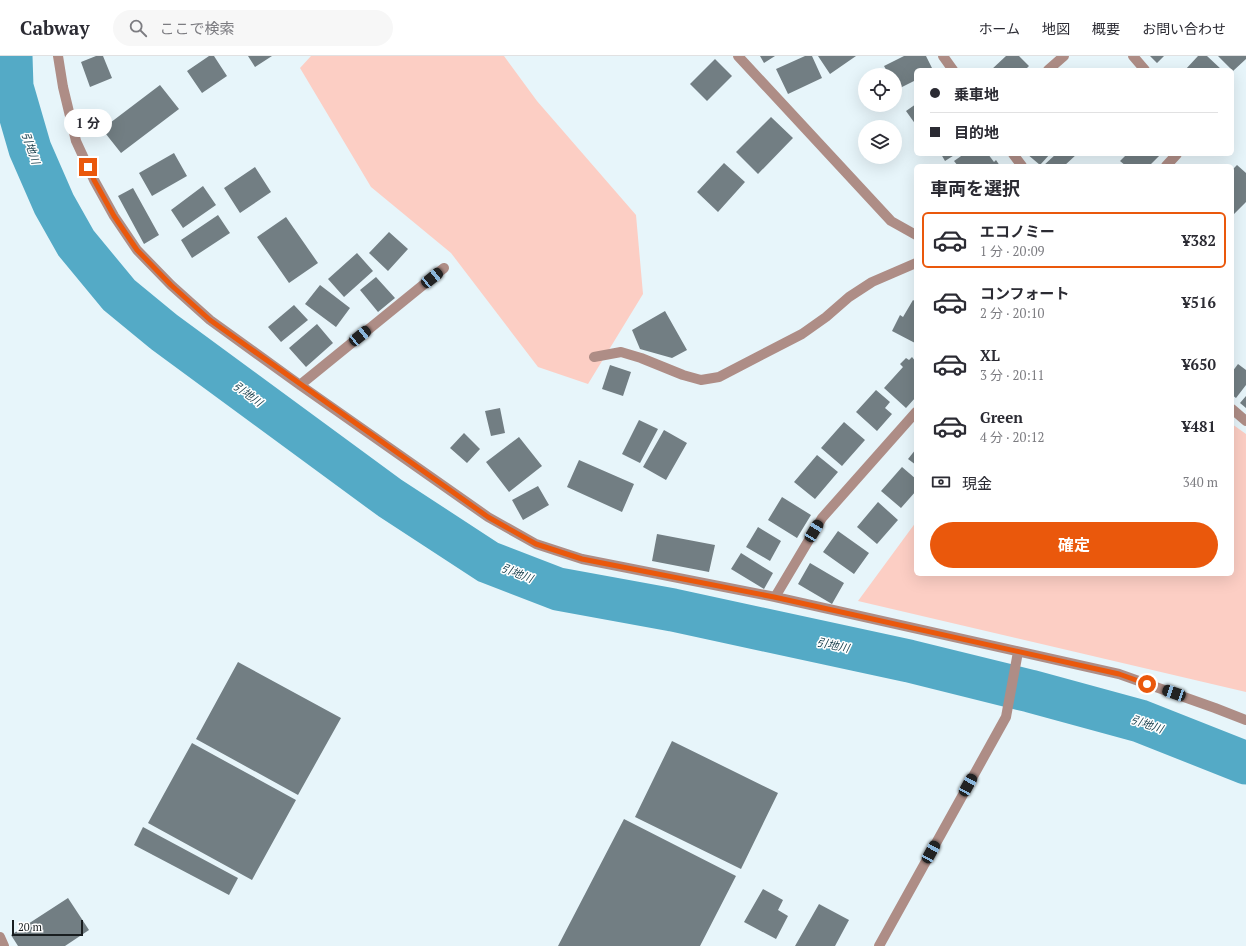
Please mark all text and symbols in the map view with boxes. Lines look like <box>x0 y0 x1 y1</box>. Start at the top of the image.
search box <box>113 10 393 46</box>
text: Cabway <box>20 15 89 40</box>
icon: search <box>127 17 149 39</box>
text: ここで検索 <box>159 18 234 38</box>
text: ホーム <box>978 19 1020 38</box>
text: 地図 <box>1042 19 1070 38</box>
text: 概要 <box>1092 19 1120 38</box>
text: お問い合わせ <box>1142 19 1226 38</box>
map controls <box>858 68 902 164</box>
button: locate <box>858 68 902 112</box>
text: 乗車地 <box>954 84 999 104</box>
callout: 1 分 <box>64 109 112 137</box>
text: 1 分 <box>76 114 100 132</box>
button: layers <box>858 120 902 164</box>
text: 目的地 <box>954 122 999 142</box>
water label: 引地川 <box>19 130 43 167</box>
route end <box>79 158 97 176</box>
text: 車両を選択 <box>930 176 1020 200</box>
text: エコノミー <box>980 221 1055 241</box>
icon: car <box>932 222 968 258</box>
text: ¥382 <box>1182 230 1216 250</box>
text: 1 分 · 20:09 <box>980 242 1045 260</box>
car <box>419 266 445 290</box>
text: コンフォート <box>980 283 1070 303</box>
icon: car <box>932 284 968 320</box>
text: ¥516 <box>1182 292 1216 312</box>
text: 2 分 · 20:10 <box>980 304 1045 322</box>
car <box>347 324 373 348</box>
text: XL <box>980 345 1000 365</box>
icon: car <box>932 346 968 382</box>
text: ¥650 <box>1182 354 1216 374</box>
text: 3 分 · 20:11 <box>980 366 1045 384</box>
water label: 引地川 <box>231 379 266 410</box>
text: Green <box>980 407 1023 427</box>
icon: car <box>932 408 968 444</box>
text: ¥481 <box>1182 416 1216 436</box>
text: 4 分 · 20:12 <box>980 428 1045 446</box>
icon: cash <box>930 471 952 493</box>
text: 現金 <box>962 473 992 493</box>
text: 340 m <box>1183 473 1218 491</box>
car <box>803 518 825 544</box>
button: 確定 <box>930 522 1218 568</box>
water label: 引地川 <box>499 561 536 586</box>
water label: 引地川 <box>815 635 852 655</box>
route start <box>1138 675 1156 693</box>
car <box>1161 683 1187 703</box>
water label: 引地川 <box>1129 712 1166 736</box>
car <box>957 772 979 798</box>
car <box>920 839 942 865</box>
scale bar <box>12 918 83 937</box>
text: 20 m <box>18 920 42 934</box>

